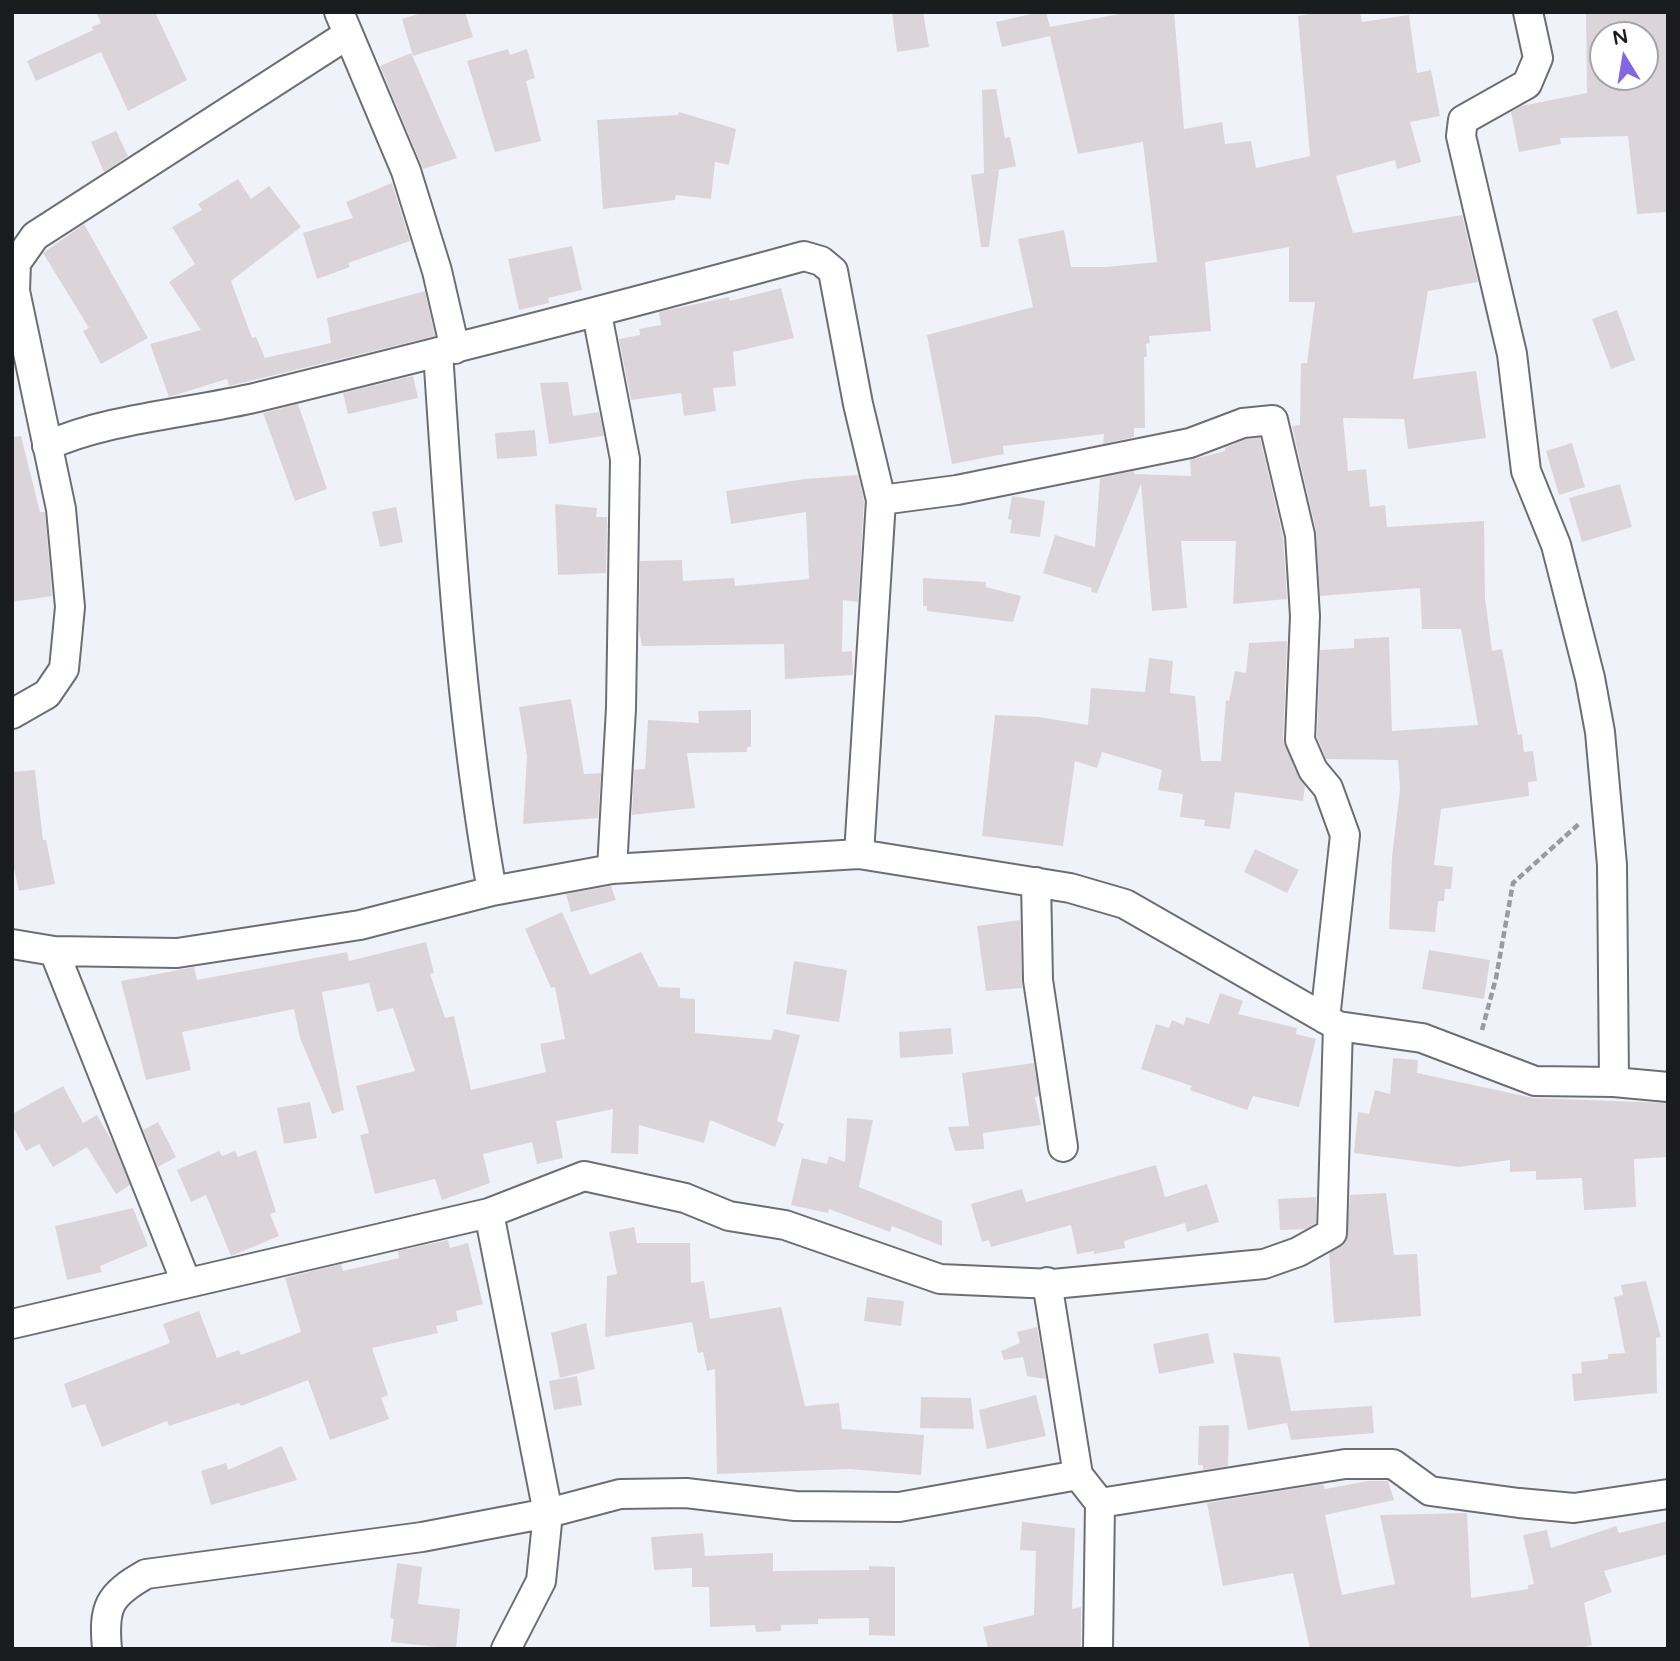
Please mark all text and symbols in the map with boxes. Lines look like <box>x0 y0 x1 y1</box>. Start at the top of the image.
north arrow <box>1589 21 1659 91</box>
text: N <box>1611 25 1630 50</box>

